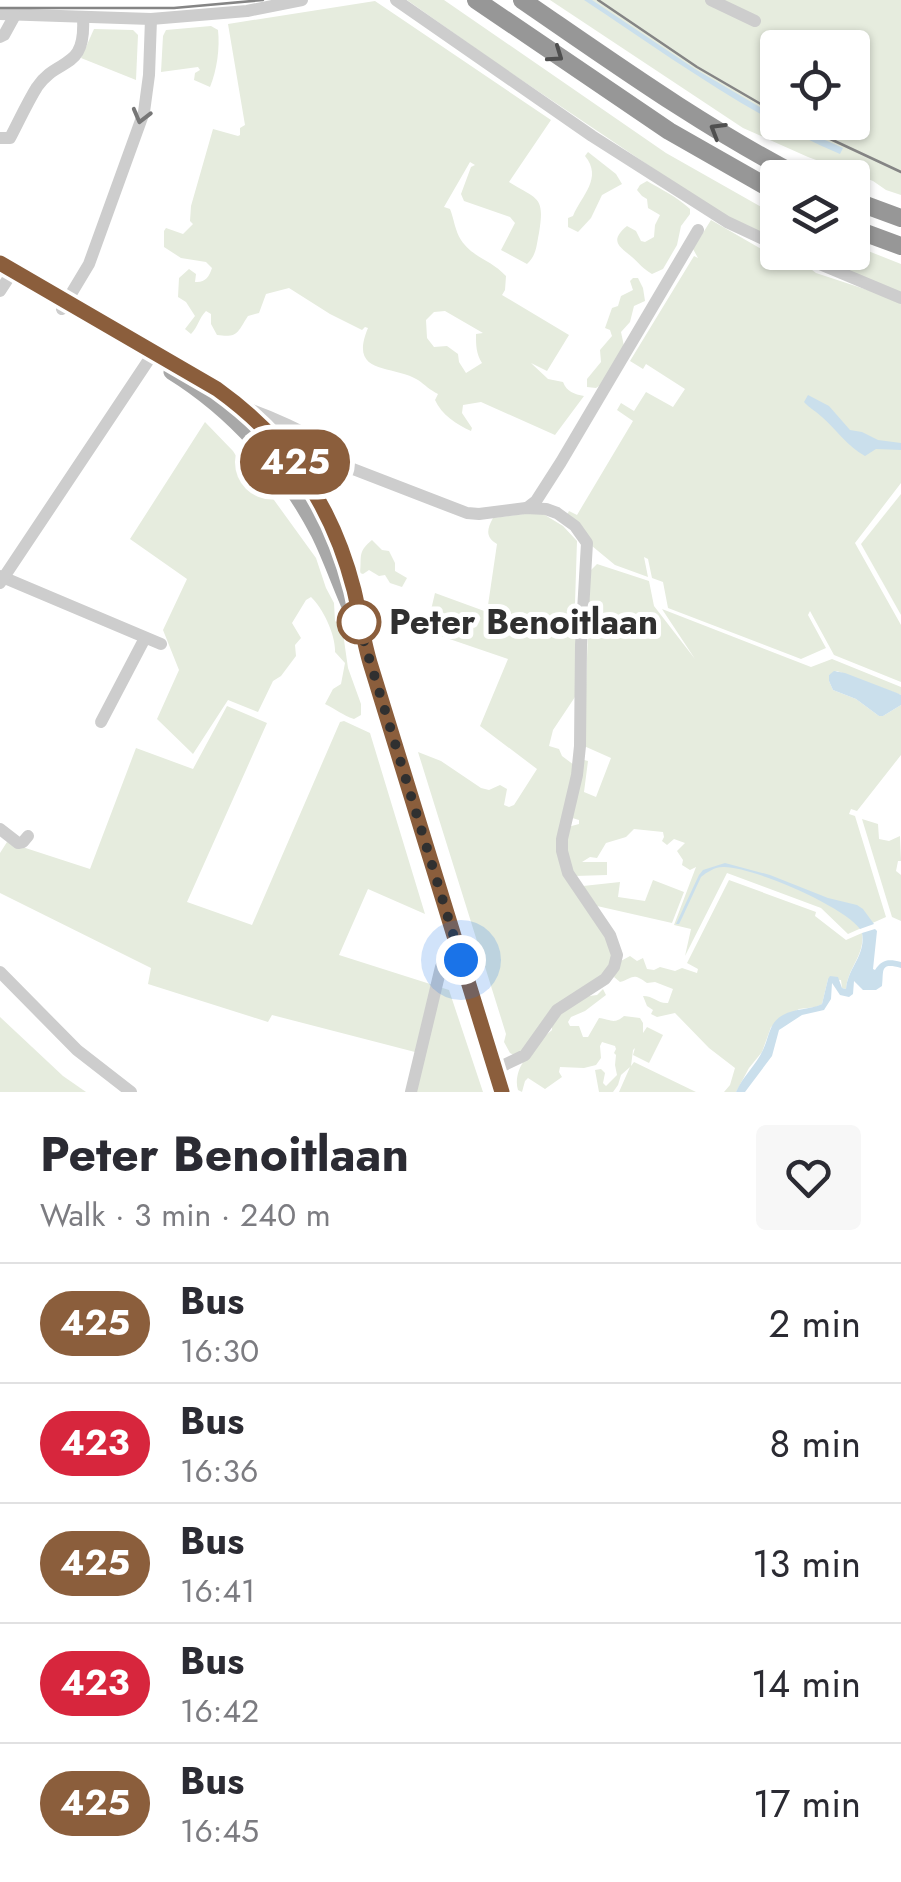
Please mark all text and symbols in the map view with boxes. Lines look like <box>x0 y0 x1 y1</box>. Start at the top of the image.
map controls <box>760 30 870 270</box>
button: locate <box>760 30 870 140</box>
one-way arrow <box>545 43 563 61</box>
one-way arrow <box>132 106 153 124</box>
one-way arrow <box>710 123 728 142</box>
button: layers <box>760 160 870 270</box>
line badge: 425 <box>238 430 352 494</box>
text: 425 <box>260 437 330 487</box>
place label: Peter Benoitlaan <box>389 597 658 647</box>
marker: Peter Benoitlaan <box>338 601 380 643</box>
your location <box>436 935 486 985</box>
text: Peter Benoitlaan <box>40 1120 409 1189</box>
button: heart <box>756 1125 861 1230</box>
text: Walk · 3 min · 240 m <box>40 1192 331 1238</box>
text: Bus <box>180 1273 244 1328</box>
text: 2 min <box>769 1296 861 1351</box>
text: 425 <box>60 1298 130 1348</box>
text: 16:30 <box>180 1328 259 1374</box>
text: Bus <box>180 1393 244 1448</box>
text: 8 min <box>769 1416 861 1471</box>
text: 423 <box>60 1418 130 1468</box>
text: 16:36 <box>180 1448 258 1494</box>
text: Bus <box>180 1513 244 1568</box>
text: 13 min <box>752 1536 861 1591</box>
text: 425 <box>60 1538 130 1588</box>
text: 16:41 <box>180 1568 256 1614</box>
text: Bus <box>180 1633 244 1688</box>
text: 14 min <box>751 1656 861 1711</box>
text: 423 <box>60 1658 130 1708</box>
text: 16:42 <box>180 1688 259 1734</box>
text: Bus <box>180 1753 244 1808</box>
text: 17 min <box>753 1776 861 1831</box>
text: 425 <box>60 1778 130 1828</box>
text: 16:45 <box>180 1808 259 1854</box>

